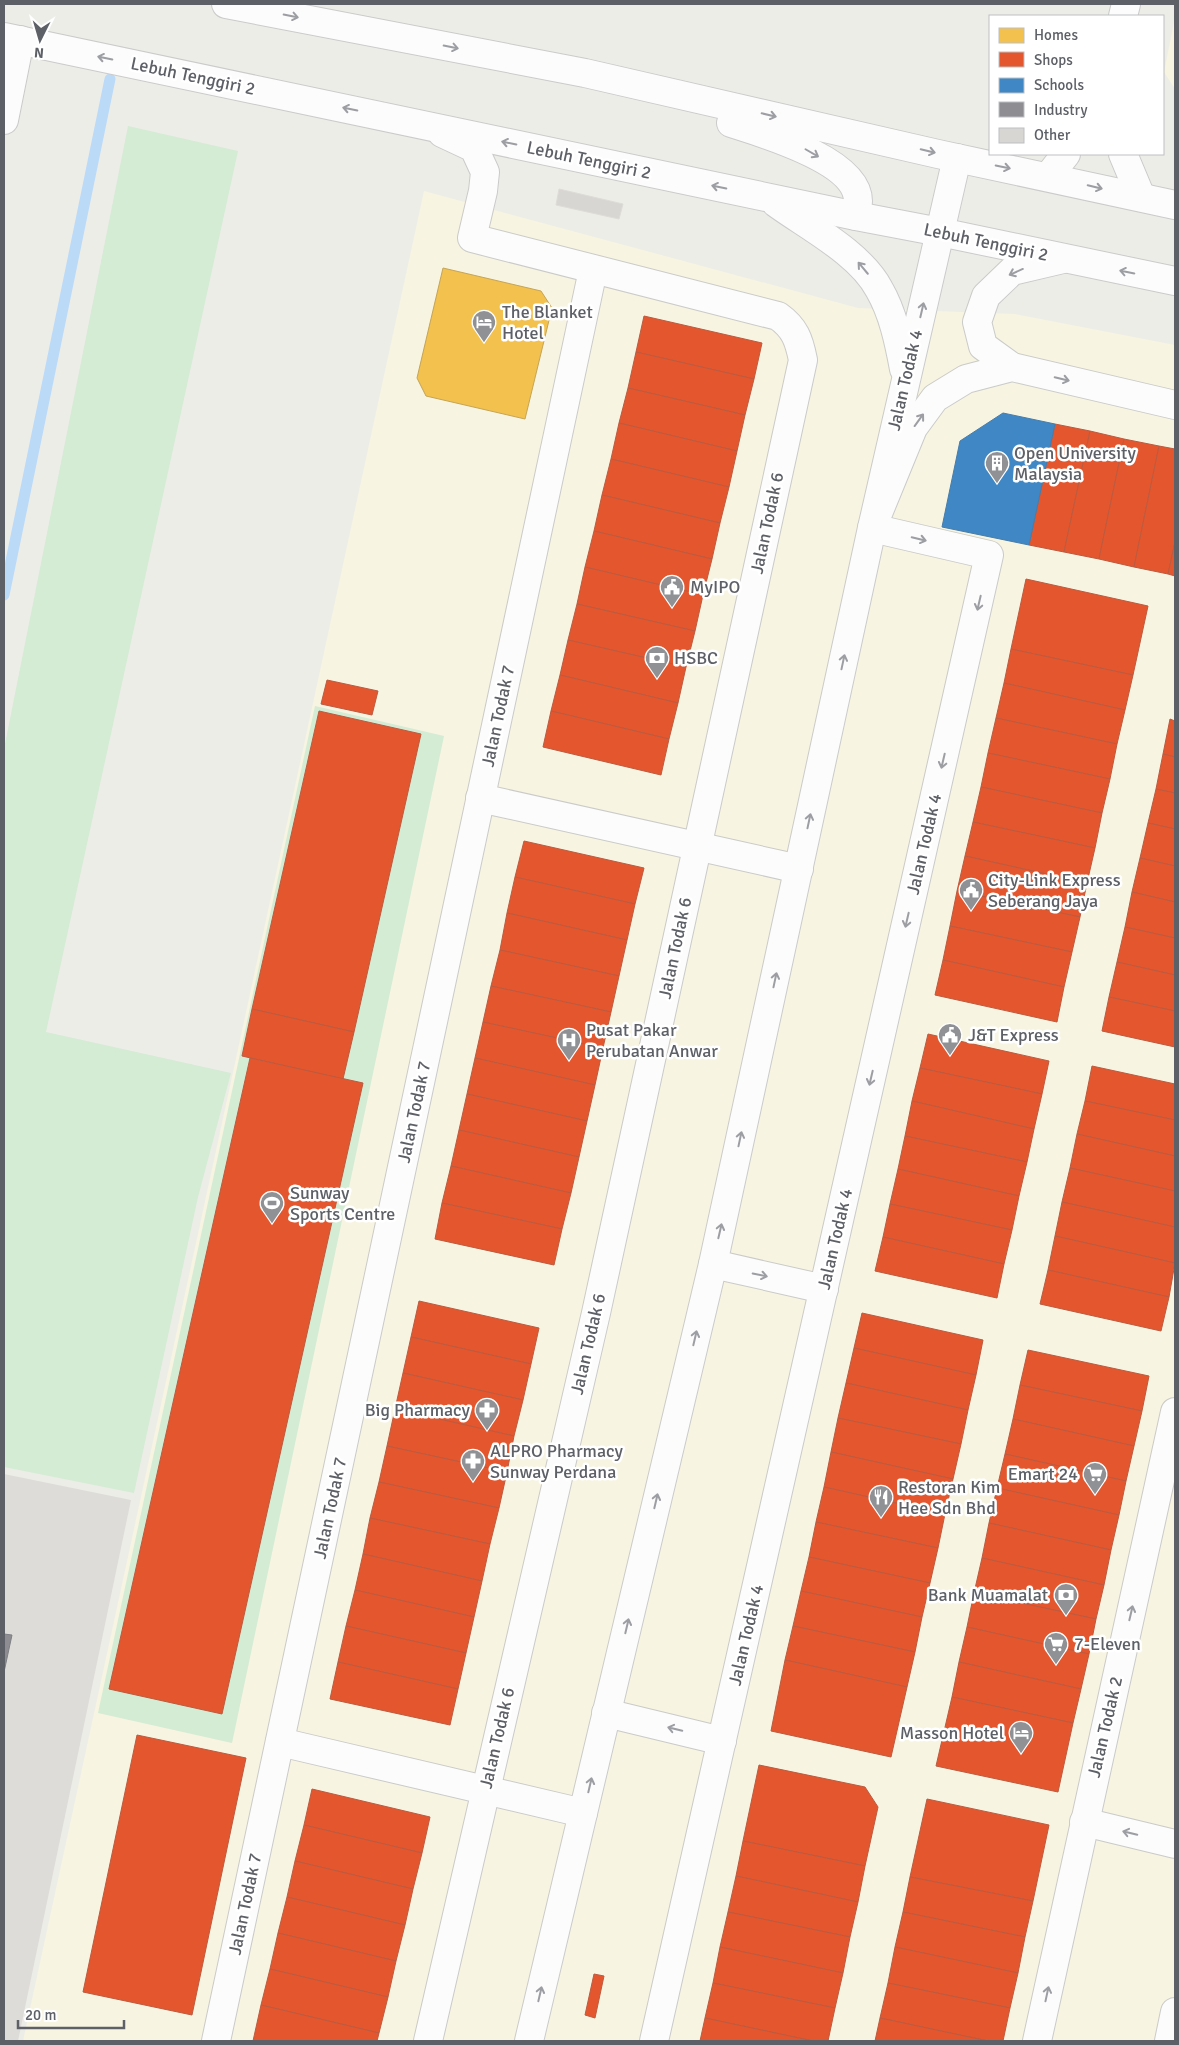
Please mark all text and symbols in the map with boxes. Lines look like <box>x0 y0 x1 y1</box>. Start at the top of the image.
one-way arrow <box>283 12 299 22</box>
north arrow <box>15 15 65 65</box>
legend <box>989 15 1164 155</box>
text: Homes <box>1034 26 1078 44</box>
one-way arrow <box>443 43 459 53</box>
text: N <box>33 44 45 61</box>
text: Shops <box>1034 51 1073 69</box>
street label: Lebuh Tenggiri 2 <box>129 52 257 100</box>
one-way arrow <box>97 53 113 62</box>
text: Schools <box>1034 76 1085 94</box>
text: Industry <box>1034 101 1087 119</box>
one-way arrow <box>342 104 358 113</box>
one-way arrow <box>761 111 777 120</box>
text: Other <box>1034 126 1071 144</box>
street label: Lebuh Tenggiri 2 <box>525 136 653 184</box>
one-way arrow <box>501 138 517 147</box>
one-way arrow <box>919 147 935 156</box>
one-way arrow <box>805 149 819 159</box>
one-way arrow <box>994 163 1010 172</box>
one-way arrow <box>712 182 728 191</box>
one-way arrow <box>1086 183 1102 192</box>
street label: Lebuh Tenggiri 2 <box>922 218 1050 266</box>
one-way arrow <box>857 261 868 274</box>
one-way arrow <box>1120 266 1136 276</box>
one-way arrow <box>1009 267 1024 277</box>
place label: The Blanket Hotel <box>502 301 593 344</box>
one-way arrow <box>918 303 927 319</box>
hotel icon: The Blanket Hotel <box>471 309 497 343</box>
street label: Jalan Todak 4 <box>883 327 927 433</box>
one-way arrow <box>1054 375 1070 384</box>
one-way arrow <box>914 413 924 427</box>
place label: Open University Malaysia <box>1014 442 1136 485</box>
building icon: Open University Malaysia <box>984 450 1010 484</box>
street label: Jalan Todak 6 <box>746 470 788 576</box>
one-way arrow <box>911 535 927 544</box>
public building icon: MyIPO <box>659 574 685 608</box>
place label: MyIPO <box>690 576 740 598</box>
one-way arrow <box>973 594 983 610</box>
bank icon: HSBC <box>644 645 670 679</box>
place label: HSBC <box>674 647 718 669</box>
one-way arrow <box>839 655 848 671</box>
street label: Jalan Todak 7 <box>477 663 519 769</box>
one-way arrow <box>938 753 947 769</box>
street label: Jalan Todak 4 <box>902 791 946 897</box>
one-way arrow <box>805 814 814 830</box>
place label: City-Link Express Seberang Jaya <box>988 869 1121 912</box>
public building icon: City-Link Express Seberang Jaya <box>958 877 984 911</box>
street label: Jalan Todak 6 <box>654 895 696 1001</box>
one-way arrow <box>902 911 911 927</box>
one-way arrow <box>771 973 780 989</box>
place label: Pusat Pakar Perubatan Anwar <box>586 1019 718 1062</box>
public building icon: J&T Express <box>937 1022 963 1056</box>
place label: J&T Express <box>968 1024 1059 1046</box>
hospital icon: Pusat Pakar Perubatan Anwar <box>556 1027 582 1061</box>
street label: Jalan Todak 7 <box>393 1059 435 1165</box>
one-way arrow <box>866 1070 875 1086</box>
one-way arrow <box>736 1131 746 1147</box>
place label: Sunway Sports Centre <box>290 1182 395 1225</box>
street label: Jalan Todak 4 <box>813 1186 857 1292</box>
sports icon: Sunway Sports Centre <box>259 1190 285 1224</box>
one-way arrow <box>716 1223 725 1239</box>
one-way arrow <box>752 1271 768 1280</box>
street label: Jalan Todak 6 <box>566 1291 610 1397</box>
one-way arrow <box>691 1331 700 1347</box>
pharmacy icon: Big Pharmacy <box>474 1397 500 1431</box>
place label: Big Pharmacy <box>365 1399 471 1421</box>
place label: ALPRO Pharmacy Sunway Perdana <box>490 1440 623 1483</box>
pharmacy icon: ALPRO Pharmacy Sunway Perdana <box>460 1448 486 1482</box>
street label: Jalan Todak 7 <box>309 1455 351 1561</box>
supermarket icon: Emart 24 <box>1082 1461 1108 1495</box>
place label: Emart 24 <box>1008 1463 1078 1485</box>
place label: Restoran Kim Hee Sdn Bhd <box>898 1476 1000 1519</box>
restaurant icon: Restoran Kim Hee Sdn Bhd <box>868 1484 894 1518</box>
one-way arrow <box>652 1494 661 1510</box>
street label: Jalan Todak 4 <box>724 1582 768 1688</box>
bank icon: Bank Muamalat <box>1053 1582 1079 1616</box>
place label: Bank Muamalat <box>928 1584 1048 1606</box>
one-way arrow <box>1127 1605 1136 1621</box>
one-way arrow <box>623 1619 632 1635</box>
supermarket icon: 7-Eleven <box>1043 1631 1069 1665</box>
place label: 7-Eleven <box>1074 1633 1141 1655</box>
street label: Jalan Todak 2 <box>1083 1674 1127 1780</box>
street label: Jalan Todak 6 <box>475 1685 519 1791</box>
hotel icon: Masson Hotel <box>1008 1720 1034 1754</box>
place label: Masson Hotel <box>900 1722 1004 1744</box>
one-way arrow <box>667 1724 683 1733</box>
one-way arrow <box>586 1777 595 1793</box>
one-way arrow <box>1122 1828 1138 1837</box>
street label: Jalan Todak 7 <box>224 1851 266 1957</box>
one-way arrow <box>536 1986 545 2002</box>
one-way arrow <box>1043 1986 1052 2002</box>
scale bar <box>18 1998 124 2030</box>
text: 20 m <box>25 2006 56 2024</box>

